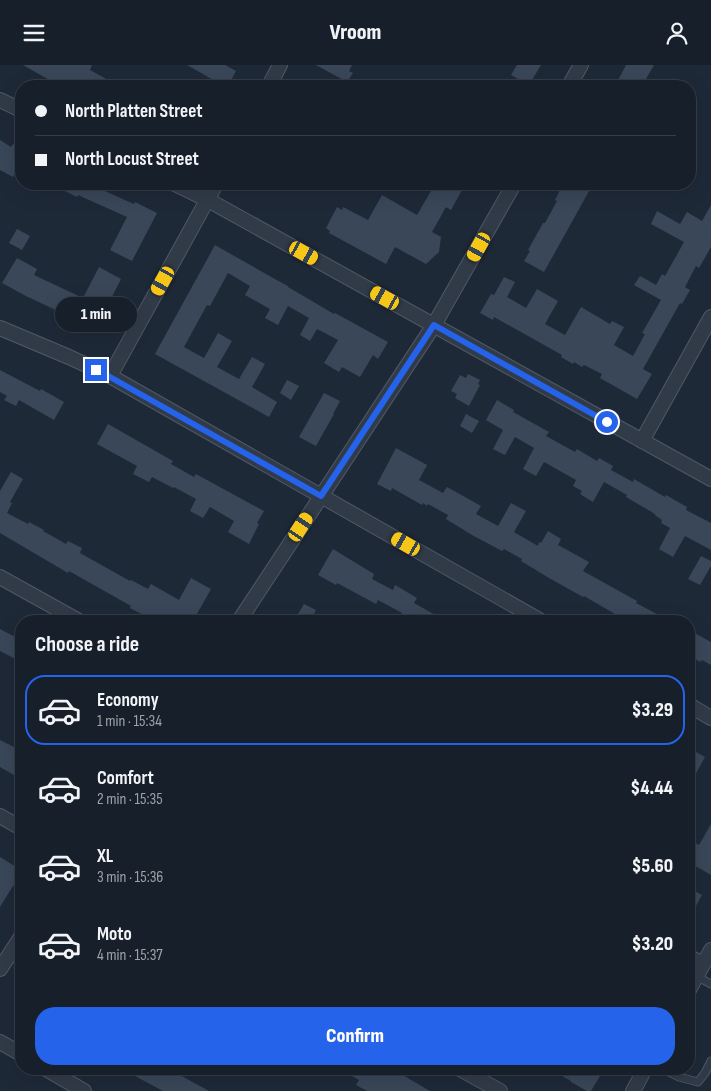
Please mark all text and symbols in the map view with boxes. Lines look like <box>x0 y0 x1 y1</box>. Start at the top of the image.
icon: menu <box>20 19 48 47</box>
text: Vroom <box>330 19 381 46</box>
icon: person <box>663 19 691 47</box>
text: North Platten Street <box>65 100 202 123</box>
text: North Locust Street <box>65 148 199 171</box>
car <box>465 230 492 264</box>
car <box>287 239 320 267</box>
car <box>149 264 176 298</box>
car <box>368 284 401 312</box>
callout: 1 min <box>55 297 137 333</box>
text: 1 min <box>81 305 111 324</box>
route end <box>85 359 107 381</box>
route start <box>596 411 618 433</box>
car <box>286 510 315 544</box>
car <box>389 530 422 558</box>
text: Choose a ride <box>35 631 139 658</box>
icon: car <box>37 688 82 733</box>
text: Economy <box>97 689 159 712</box>
text: $3.29 <box>632 699 673 722</box>
text: 1 min · 15:34 <box>97 712 162 731</box>
icon: car <box>37 766 82 811</box>
text: Comfort <box>97 767 154 790</box>
text: $4.44 <box>631 777 673 800</box>
text: 2 min · 15:35 <box>97 790 163 809</box>
icon: car <box>37 844 82 889</box>
text: XL <box>97 845 113 868</box>
text: $5.60 <box>632 855 673 878</box>
text: 3 min · 15:36 <box>97 868 163 887</box>
icon: car <box>37 922 82 967</box>
text: Moto <box>97 923 132 946</box>
text: $3.20 <box>632 933 673 956</box>
text: 4 min · 15:37 <box>97 946 163 965</box>
button: Confirm <box>35 1007 675 1065</box>

